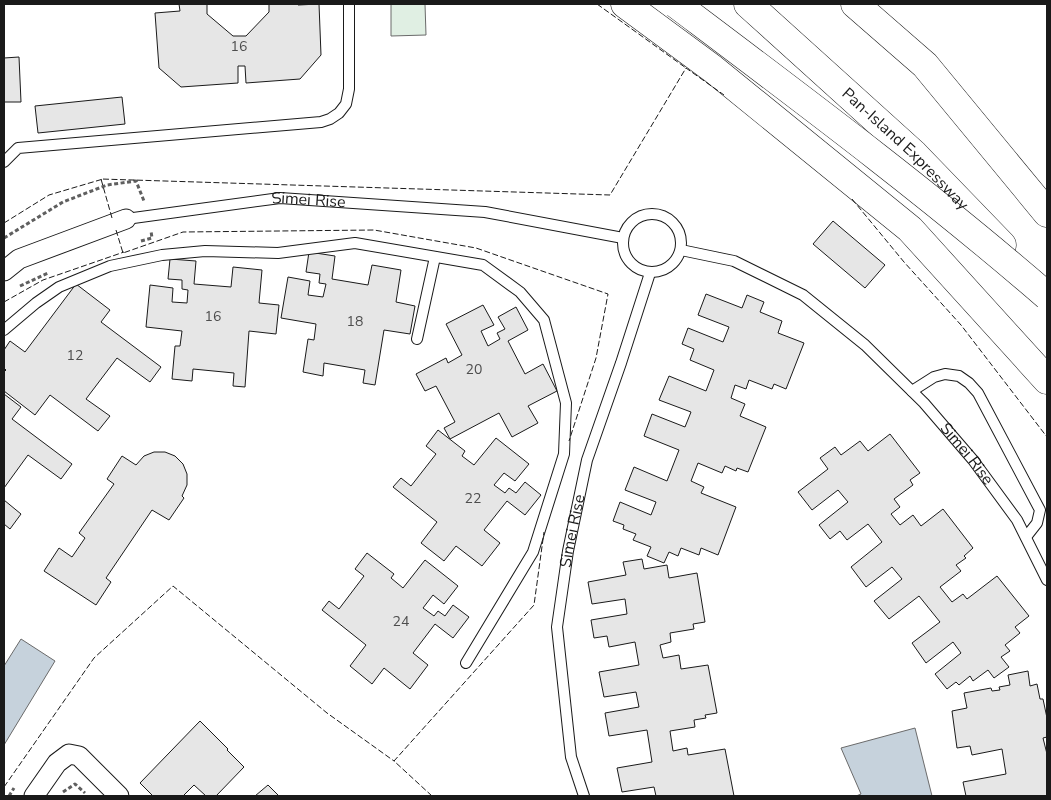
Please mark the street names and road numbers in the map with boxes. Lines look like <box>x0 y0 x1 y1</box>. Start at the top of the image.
street label: Pan-Island Expressway <box>837 83 974 216</box>
street label: Simei Rise <box>270 187 346 213</box>
street label: Simei Rise <box>935 418 999 490</box>
street label: Simei Rise <box>555 492 591 569</box>

